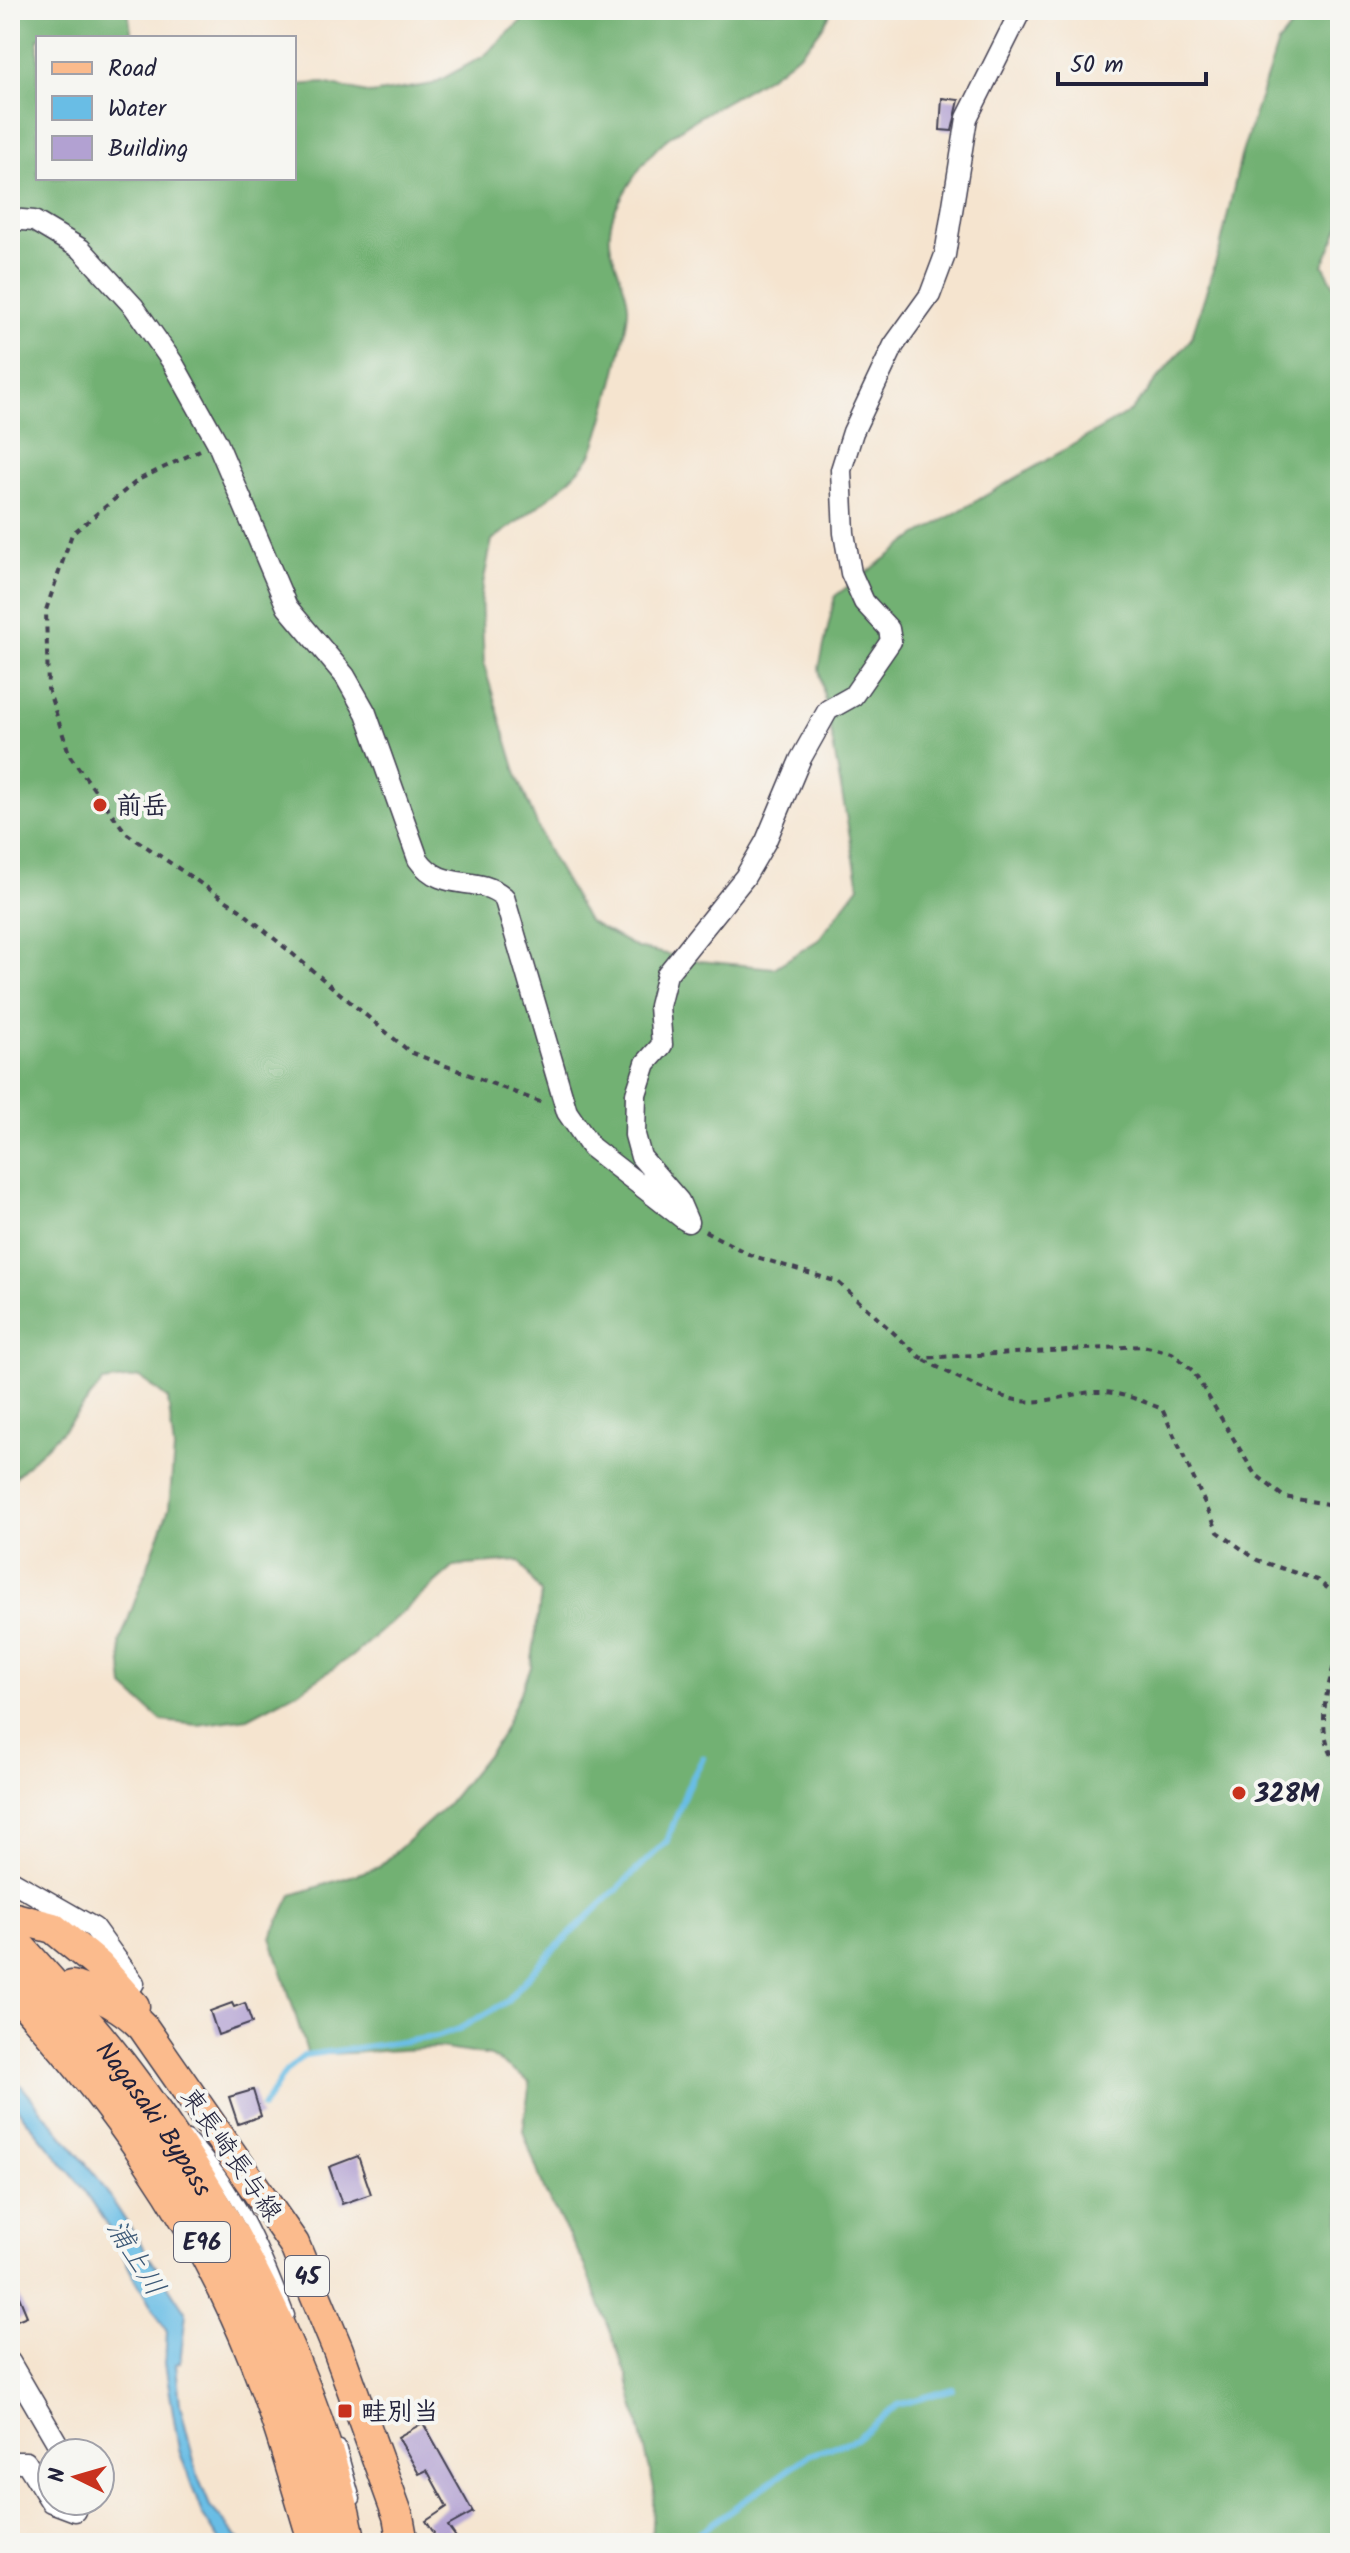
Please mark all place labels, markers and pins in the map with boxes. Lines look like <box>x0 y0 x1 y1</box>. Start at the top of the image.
place label: 前岳 <box>116 786 168 828</box>
marker: 前岳 <box>91 796 109 814</box>
place label: 328M <box>1254 1774 1320 1816</box>
marker: 328M <box>1230 1784 1248 1802</box>
place label: 畦別当 <box>361 2392 439 2434</box>
marker: 畦別当 <box>336 2402 354 2420</box>

